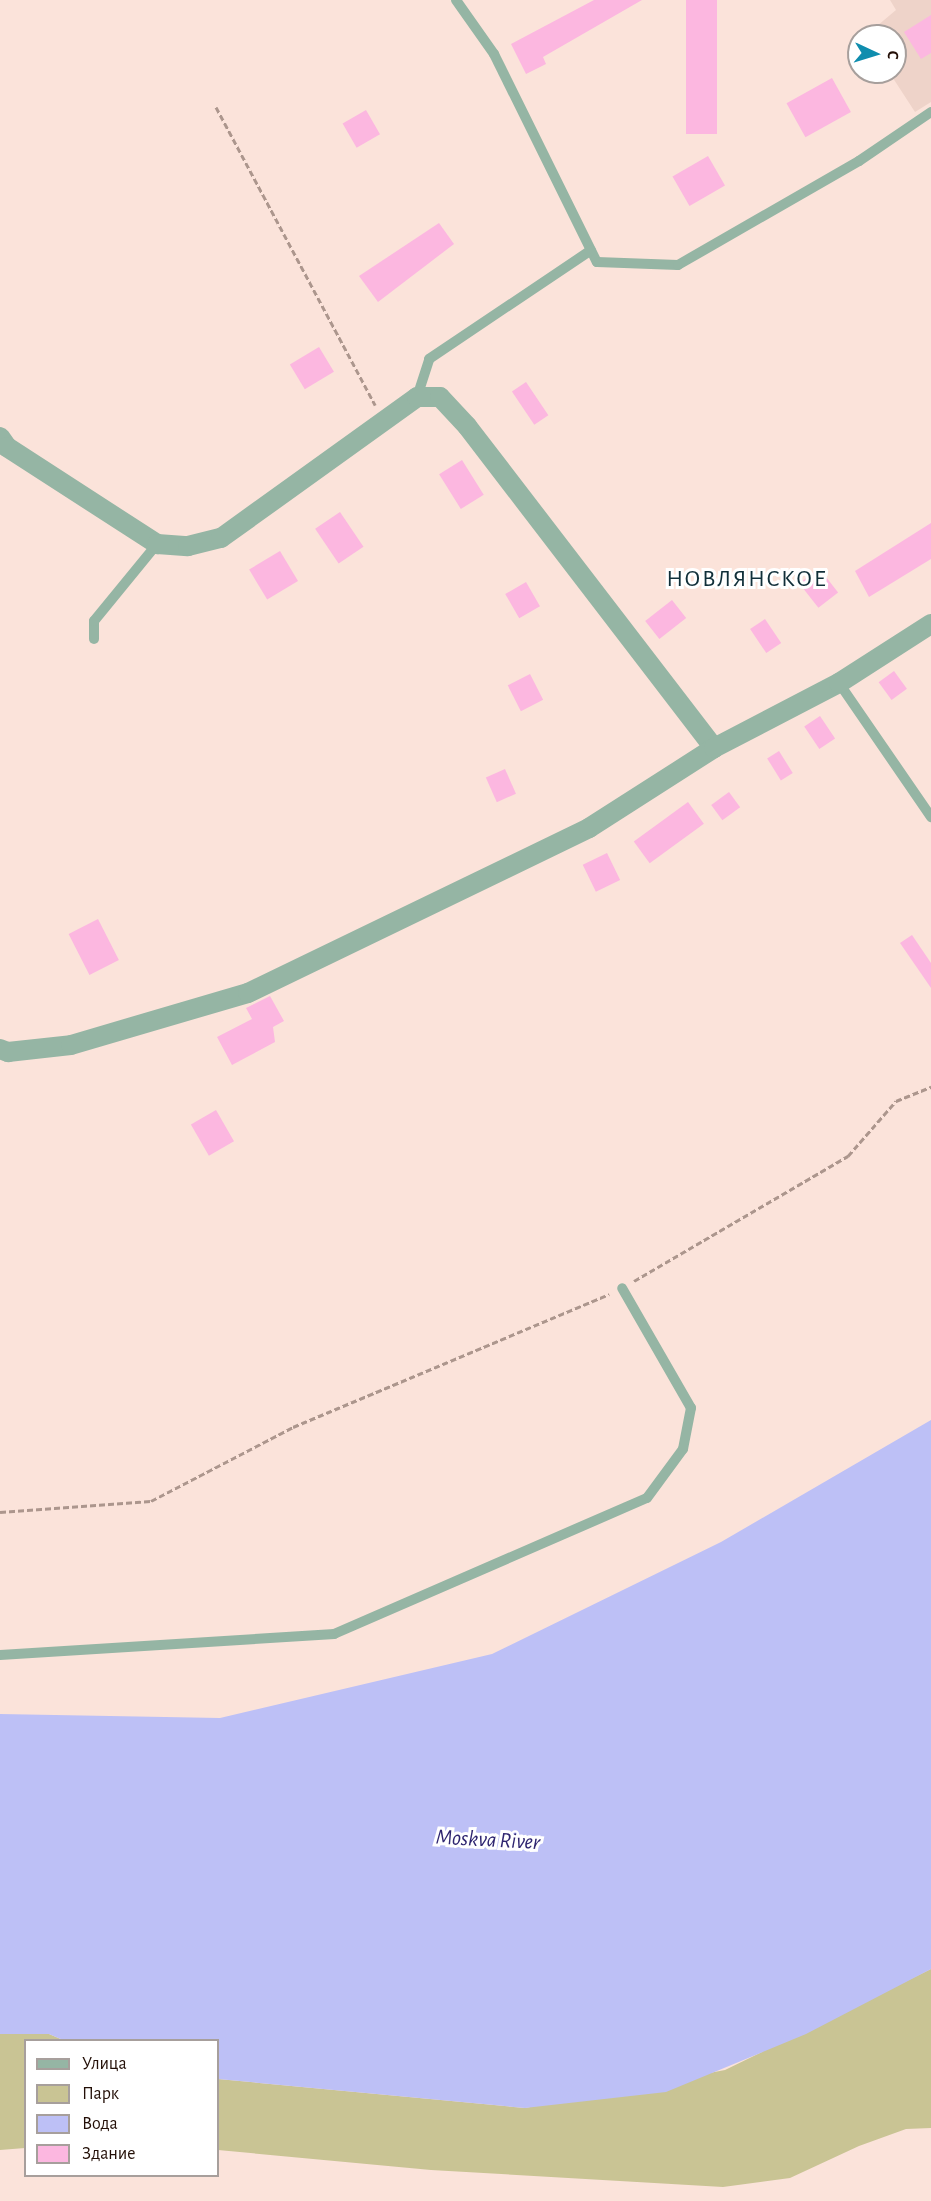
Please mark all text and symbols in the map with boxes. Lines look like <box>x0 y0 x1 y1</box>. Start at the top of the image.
north arrow <box>847 24 907 84</box>
text: С <box>885 50 901 60</box>
district label: НОВЛЯНСКОЕ <box>666 566 828 594</box>
water label: Moskva River <box>435 1824 541 1856</box>
legend <box>24 2039 219 2177</box>
text: Улица <box>82 2055 127 2073</box>
text: Парк <box>82 2085 119 2103</box>
text: Вода <box>82 2115 118 2133</box>
text: Здание <box>82 2145 136 2163</box>

